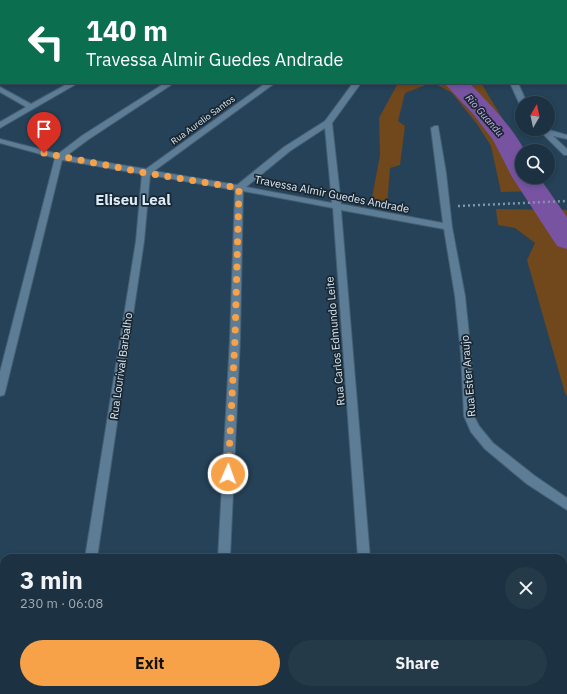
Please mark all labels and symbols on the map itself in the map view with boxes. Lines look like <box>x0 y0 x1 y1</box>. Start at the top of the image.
water label: Rio Guandu <box>463 91 507 139</box>
street label: Rua Aurelio Santos <box>169 93 237 147</box>
north arrow <box>515 96 555 136</box>
pin <box>27 112 61 153</box>
street label: Travessa Almir Guedes Andrade <box>253 172 411 216</box>
district label: Eliseu Leal <box>95 190 171 209</box>
street label: Rua Carlos Edmundo Leite <box>322 276 348 406</box>
street label: Rua Lourival Barbalho <box>107 312 135 420</box>
street label: Rua Ester Araujo <box>457 335 479 417</box>
position arrow <box>207 453 249 495</box>

